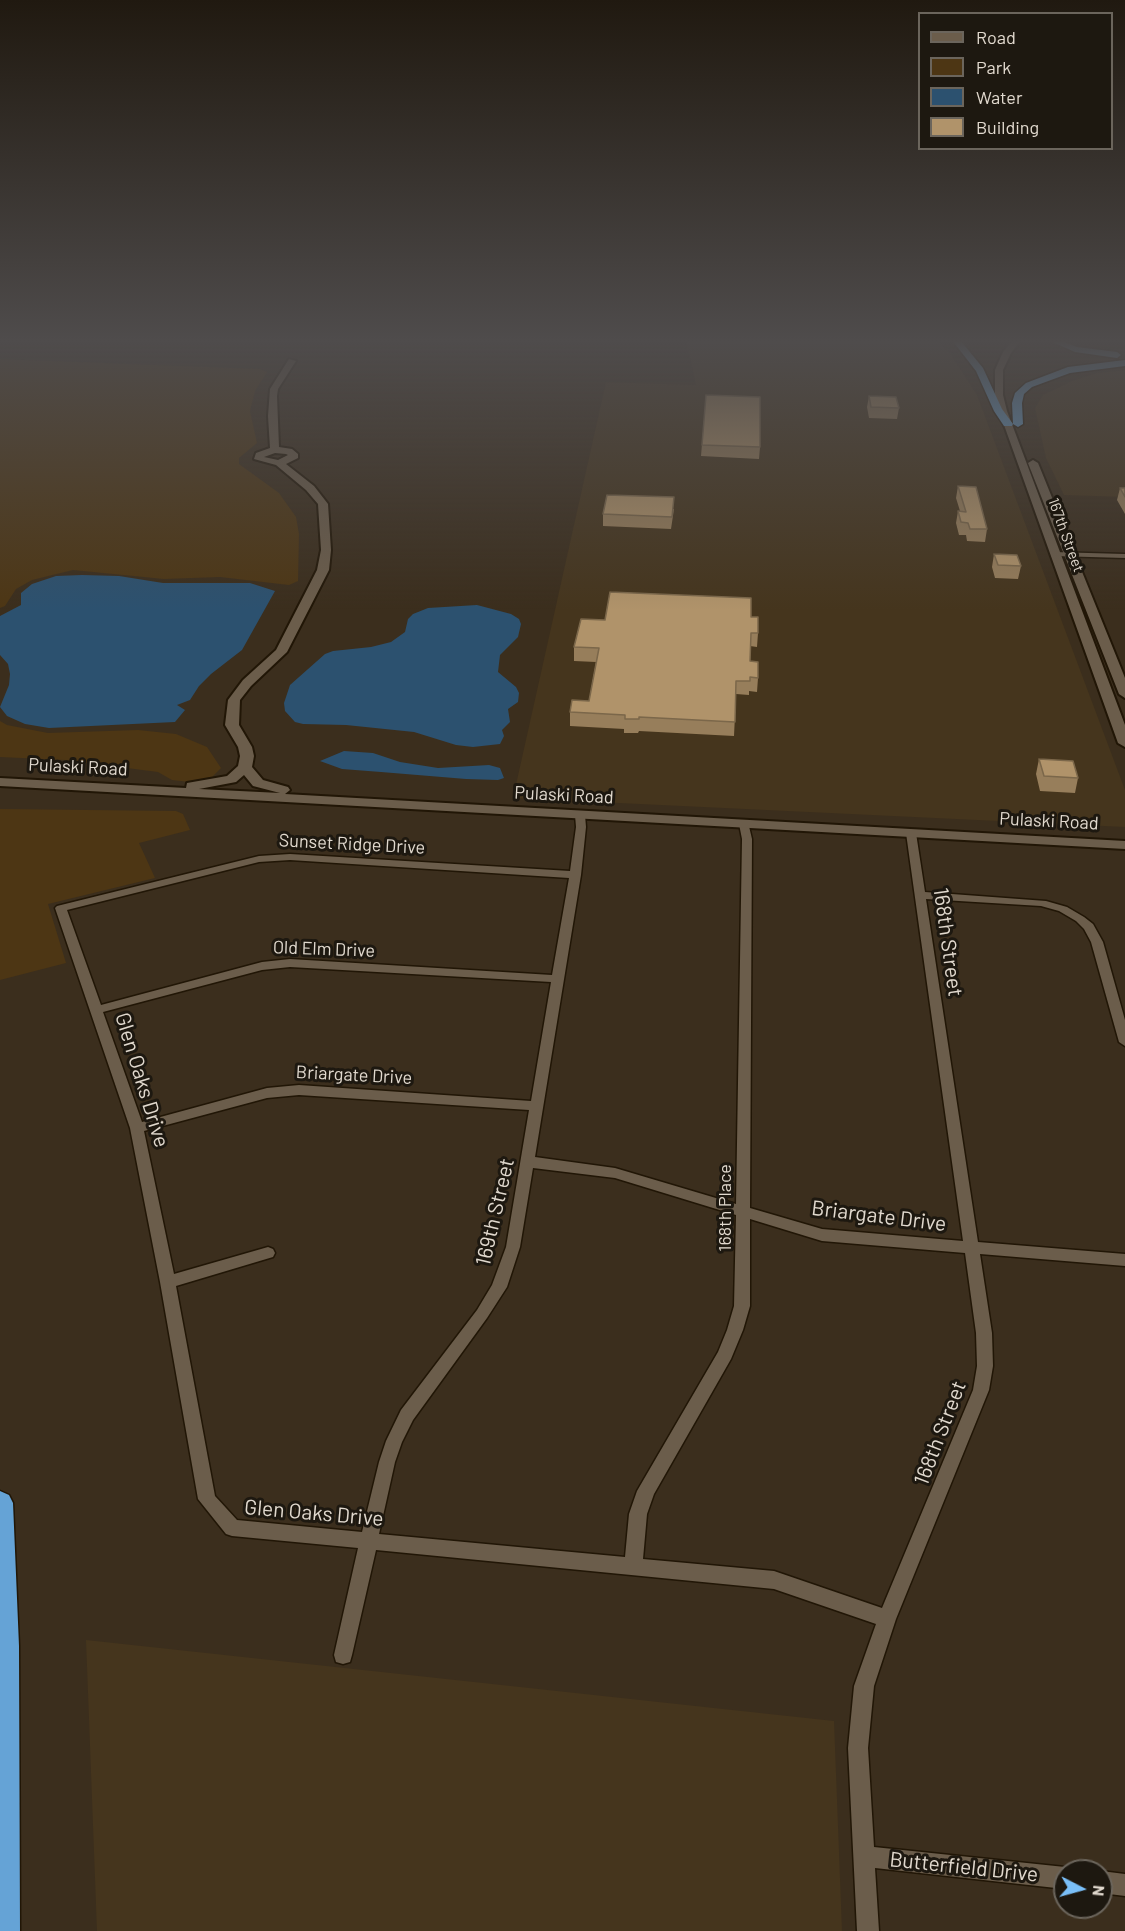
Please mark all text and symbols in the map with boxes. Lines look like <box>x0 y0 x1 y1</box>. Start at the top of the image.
legend <box>918 12 1113 150</box>
text: Road <box>976 26 1016 48</box>
text: Park <box>976 56 1011 78</box>
text: Water <box>976 86 1023 108</box>
text: Building <box>976 116 1039 138</box>
street label: 167th Street <box>1044 495 1088 575</box>
street label: Pulaski Road <box>28 754 128 780</box>
street label: Pulaski Road <box>514 782 614 808</box>
street label: Pulaski Road <box>999 808 1099 834</box>
street label: Sunset Ridge Drive <box>278 829 426 859</box>
street label: 168th Street <box>928 886 968 998</box>
street label: Old Elm Drive <box>272 936 376 962</box>
street label: Glen Oaks Drive <box>110 1010 174 1150</box>
street label: Briargate Drive <box>295 1061 413 1089</box>
street label: 169th Street <box>470 1156 520 1268</box>
street label: 168th Place <box>714 1164 736 1252</box>
street label: Briargate Drive <box>810 1195 948 1237</box>
street label: 168th Street <box>909 1377 971 1489</box>
street label: Glen Oaks Drive <box>243 1494 385 1532</box>
street label: Butterfield Drive <box>888 1847 1040 1887</box>
north arrow <box>1053 1859 1113 1919</box>
text: N <box>1089 1884 1109 1897</box>

